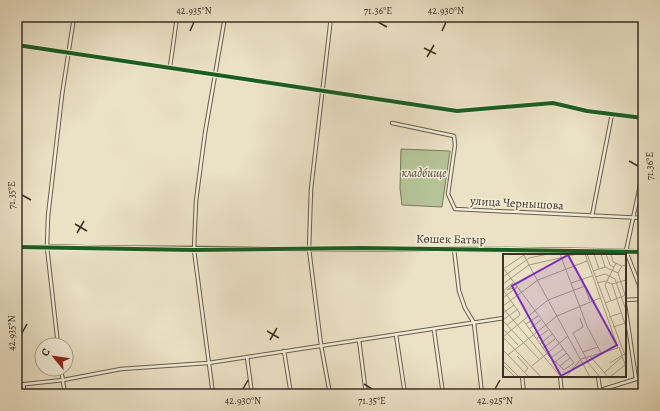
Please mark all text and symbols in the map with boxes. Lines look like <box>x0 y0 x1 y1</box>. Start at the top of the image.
text: 42.935°N <box>176 4 212 17</box>
text: 71.36°E <box>364 4 392 17</box>
text: 42.930°N <box>428 4 464 17</box>
text: 71.36°E <box>643 152 656 180</box>
park label: кладбище <box>401 165 447 181</box>
text: 71.35°E <box>5 181 18 209</box>
street label: улица Чернышова <box>469 193 565 213</box>
street label: Көшек Батыр <box>416 230 486 248</box>
inset map <box>503 254 626 377</box>
text: 42.935°N <box>5 315 18 351</box>
north arrow <box>34 337 74 377</box>
text: С <box>37 346 54 359</box>
text: 42.930°N <box>225 394 261 407</box>
text: 71.35°E <box>358 394 386 407</box>
text: 42.925°N <box>477 394 513 407</box>

